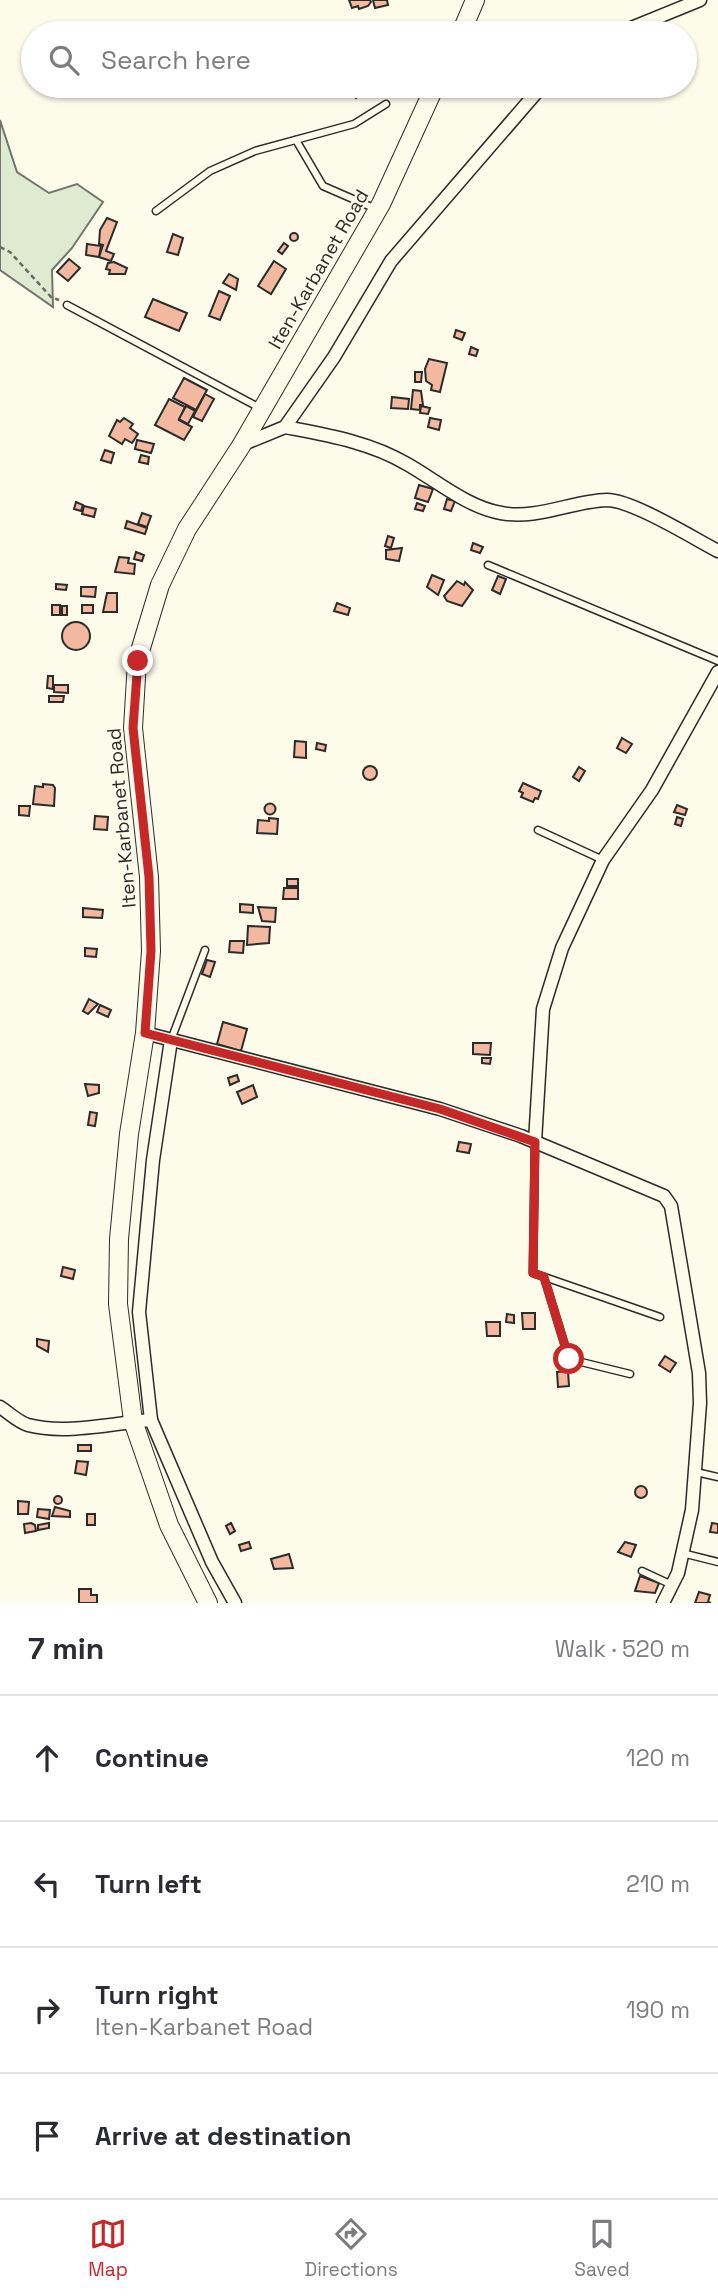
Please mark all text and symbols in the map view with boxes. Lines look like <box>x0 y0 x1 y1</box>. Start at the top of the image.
search box <box>21 21 697 98</box>
icon: search <box>45 41 83 79</box>
text: Search here <box>101 43 251 77</box>
street label: Iten-Karbanet Road <box>263 185 374 354</box>
route end <box>122 645 153 676</box>
street label: Iten-Karbanet Road <box>101 727 142 909</box>
route start <box>553 1343 584 1374</box>
text: 7 min <box>28 1629 104 1668</box>
text: Walk · 520 m <box>555 1634 690 1664</box>
icon: ahead <box>28 1739 66 1777</box>
text: Continue <box>95 1741 209 1775</box>
text: 120 m <box>626 1743 690 1773</box>
icon: left <box>28 1865 66 1903</box>
text: Turn left <box>95 1867 202 1901</box>
text: 210 m <box>626 1869 690 1899</box>
text: Turn right <box>95 1978 219 2012</box>
icon: right <box>28 1991 66 2029</box>
text: 190 m <box>626 1995 690 2025</box>
text: Iten-Karbanet Road <box>95 2012 313 2042</box>
icon: arrive <box>28 2117 66 2155</box>
text: Arrive at destination <box>95 2119 352 2153</box>
tab: Map <box>88 2215 128 2282</box>
tab: Directions <box>305 2215 398 2282</box>
tab: Saved <box>574 2215 630 2282</box>

